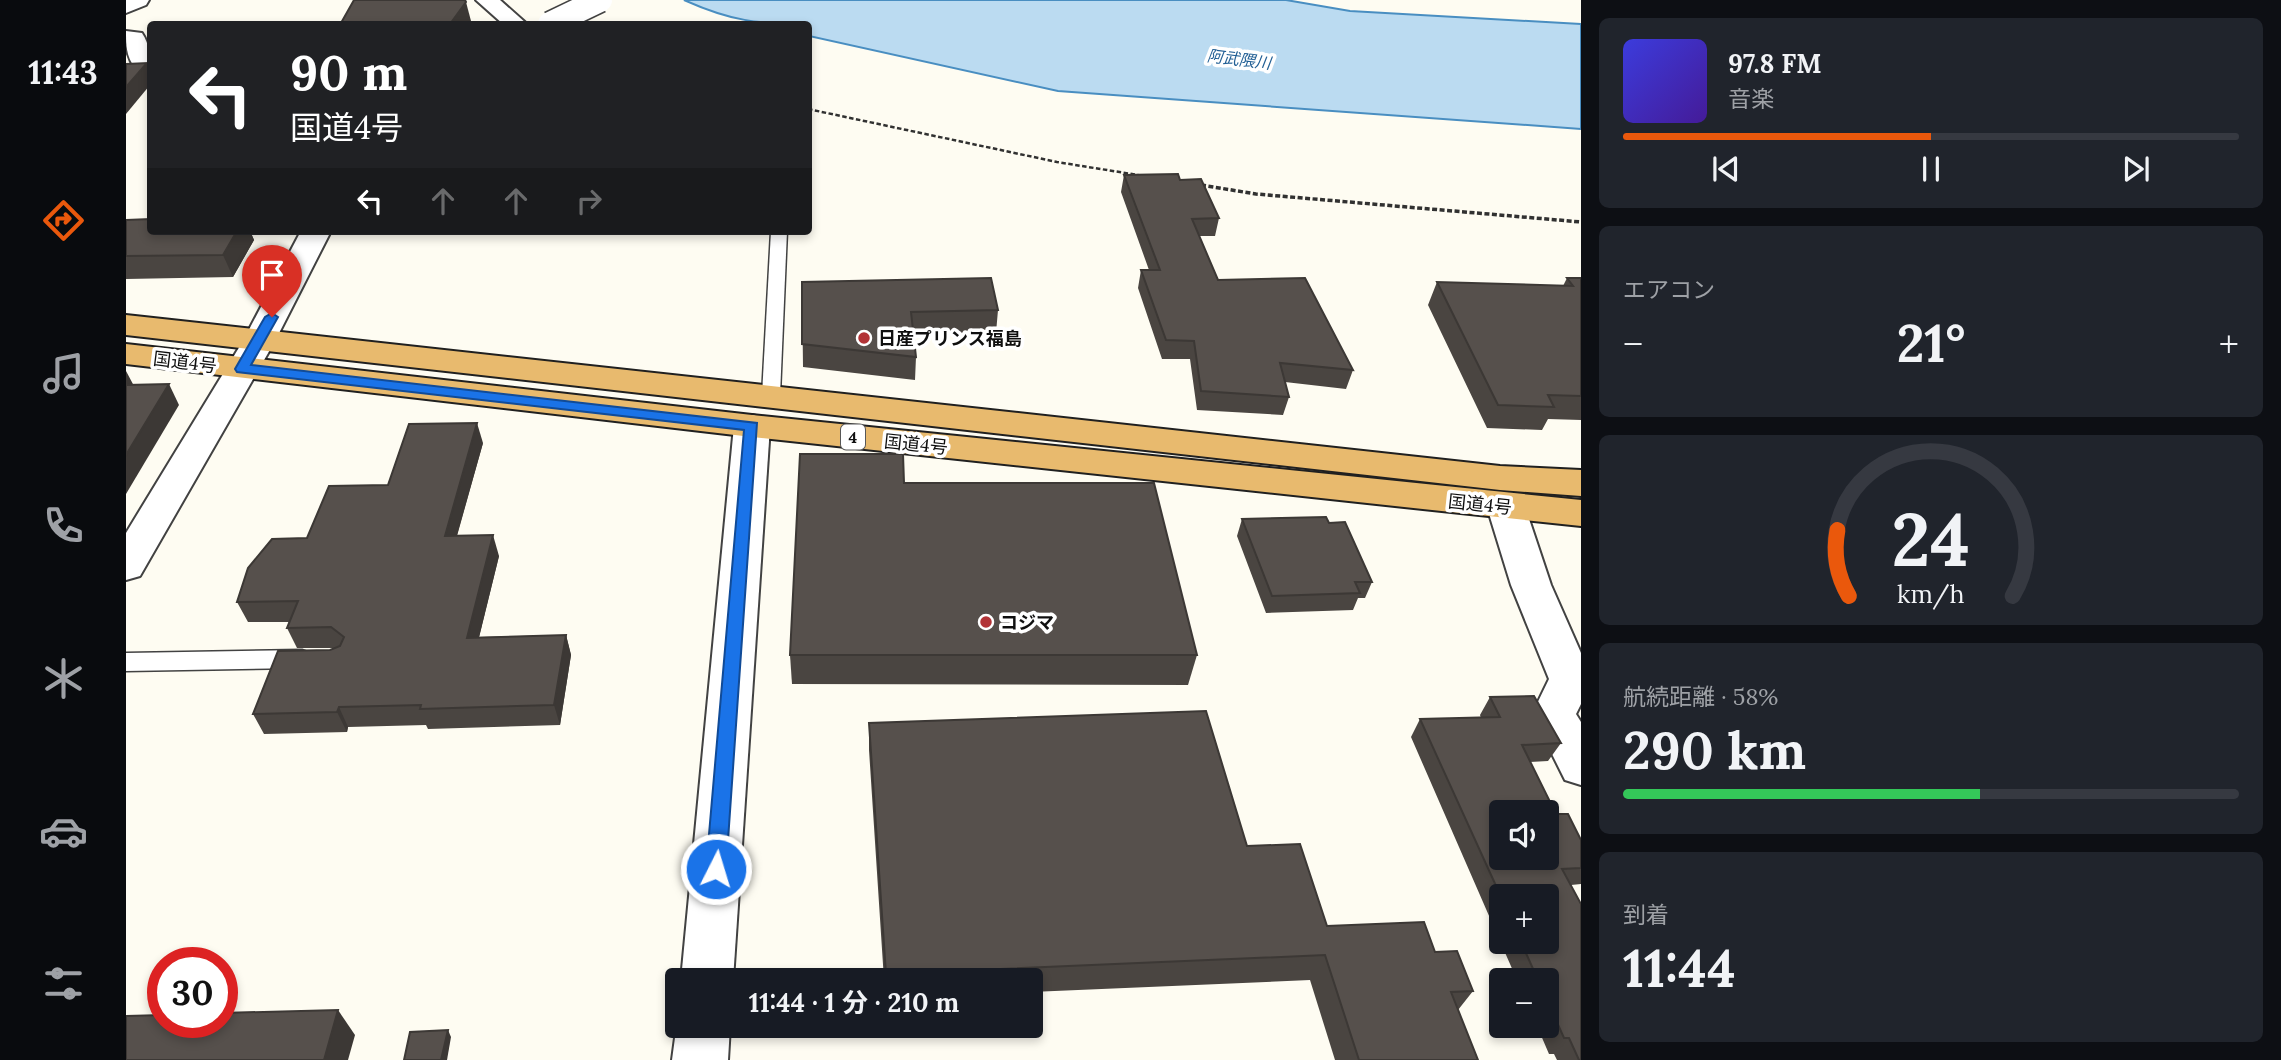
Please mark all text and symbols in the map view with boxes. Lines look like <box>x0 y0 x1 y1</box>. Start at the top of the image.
text: 90 m <box>290 41 407 103</box>
water label: 阿武隈川 <box>1206 45 1274 73</box>
text: 97.8 FM <box>1728 47 1821 80</box>
icon: left <box>175 49 266 140</box>
text: 11:43 <box>28 52 98 93</box>
text: 音楽 <box>1728 84 1774 113</box>
text: 国道4号 <box>290 107 403 148</box>
icon: previous <box>1707 150 1745 188</box>
icon: pause <box>1912 150 1950 188</box>
icon: next <box>2117 150 2155 188</box>
icon: left <box>351 182 389 220</box>
icon: ahead <box>424 182 462 220</box>
icon: ahead <box>497 182 535 220</box>
icon: right <box>570 182 608 220</box>
icon: directions <box>39 196 88 245</box>
pin <box>242 245 302 317</box>
icon: arrive <box>253 256 291 294</box>
text: エアコン <box>1623 275 1715 304</box>
text: 21° <box>1897 310 1965 376</box>
text: − <box>1623 320 1643 368</box>
text: + <box>2219 320 2239 368</box>
place label: 日産プリンス福島 <box>878 327 1022 350</box>
marker: 日産プリンス福島 <box>856 330 872 346</box>
street label: 国道4号 <box>152 347 218 377</box>
icon: music <box>39 349 88 398</box>
road number: 4 <box>841 424 865 450</box>
street label: 国道4号 <box>883 429 949 459</box>
street label: 国道4号 <box>1447 489 1513 519</box>
text: 24 <box>1892 493 1970 586</box>
icon: phone <box>39 501 88 550</box>
text: km/h <box>1897 578 1965 610</box>
place label: コジマ <box>1000 611 1054 634</box>
marker: コジマ <box>978 614 994 630</box>
icon: climate <box>39 654 88 703</box>
text: 航続距離 · 58% <box>1623 682 1778 711</box>
text: 290 km <box>1623 717 1806 783</box>
map controls <box>1489 800 1559 1038</box>
button: sound <box>1489 800 1559 870</box>
icon: car <box>39 807 88 856</box>
position arrow <box>679 832 753 906</box>
button: + <box>1489 884 1559 954</box>
text: 到着 <box>1623 900 1669 929</box>
text: 11:44 <box>1623 935 1736 1001</box>
speed limit sign: 30 <box>147 947 238 1038</box>
icon: filters <box>39 959 88 1008</box>
button: − <box>1489 968 1559 1038</box>
text: 11:44 · 1 分 · 210 m <box>749 986 959 1019</box>

